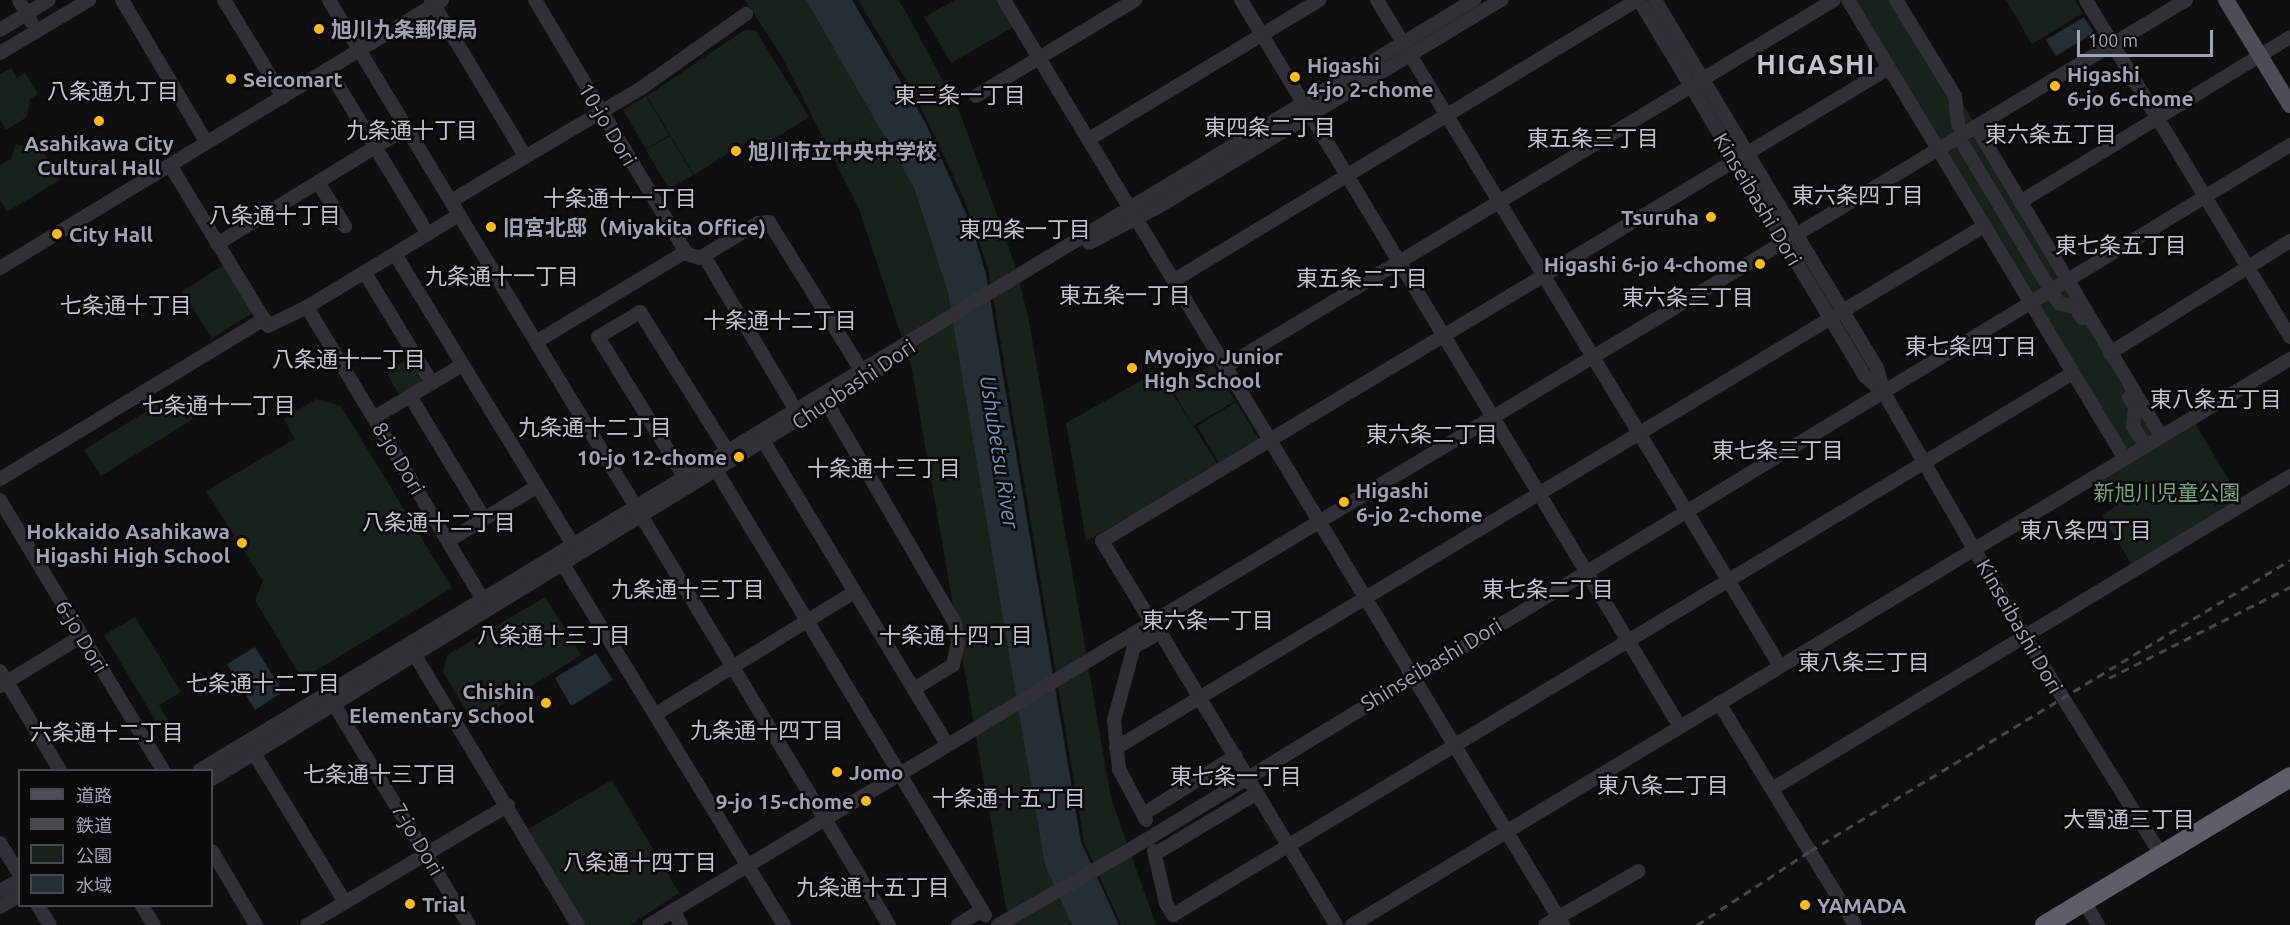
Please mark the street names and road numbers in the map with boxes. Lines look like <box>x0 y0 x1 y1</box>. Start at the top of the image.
street label: 10-jo Dori <box>573 78 643 170</box>
street label: Kinseibashi Dori <box>1708 128 1808 270</box>
street label: Chuobashi Dori <box>787 333 919 435</box>
street label: 8-jo Dori <box>368 417 430 499</box>
street label: Kinseibashi Dori <box>1971 555 2069 697</box>
street label: 6-jo Dori <box>51 595 113 677</box>
street label: Shinseibashi Dori <box>1356 612 1506 716</box>
street label: 7-jo Dori <box>387 798 449 880</box>

